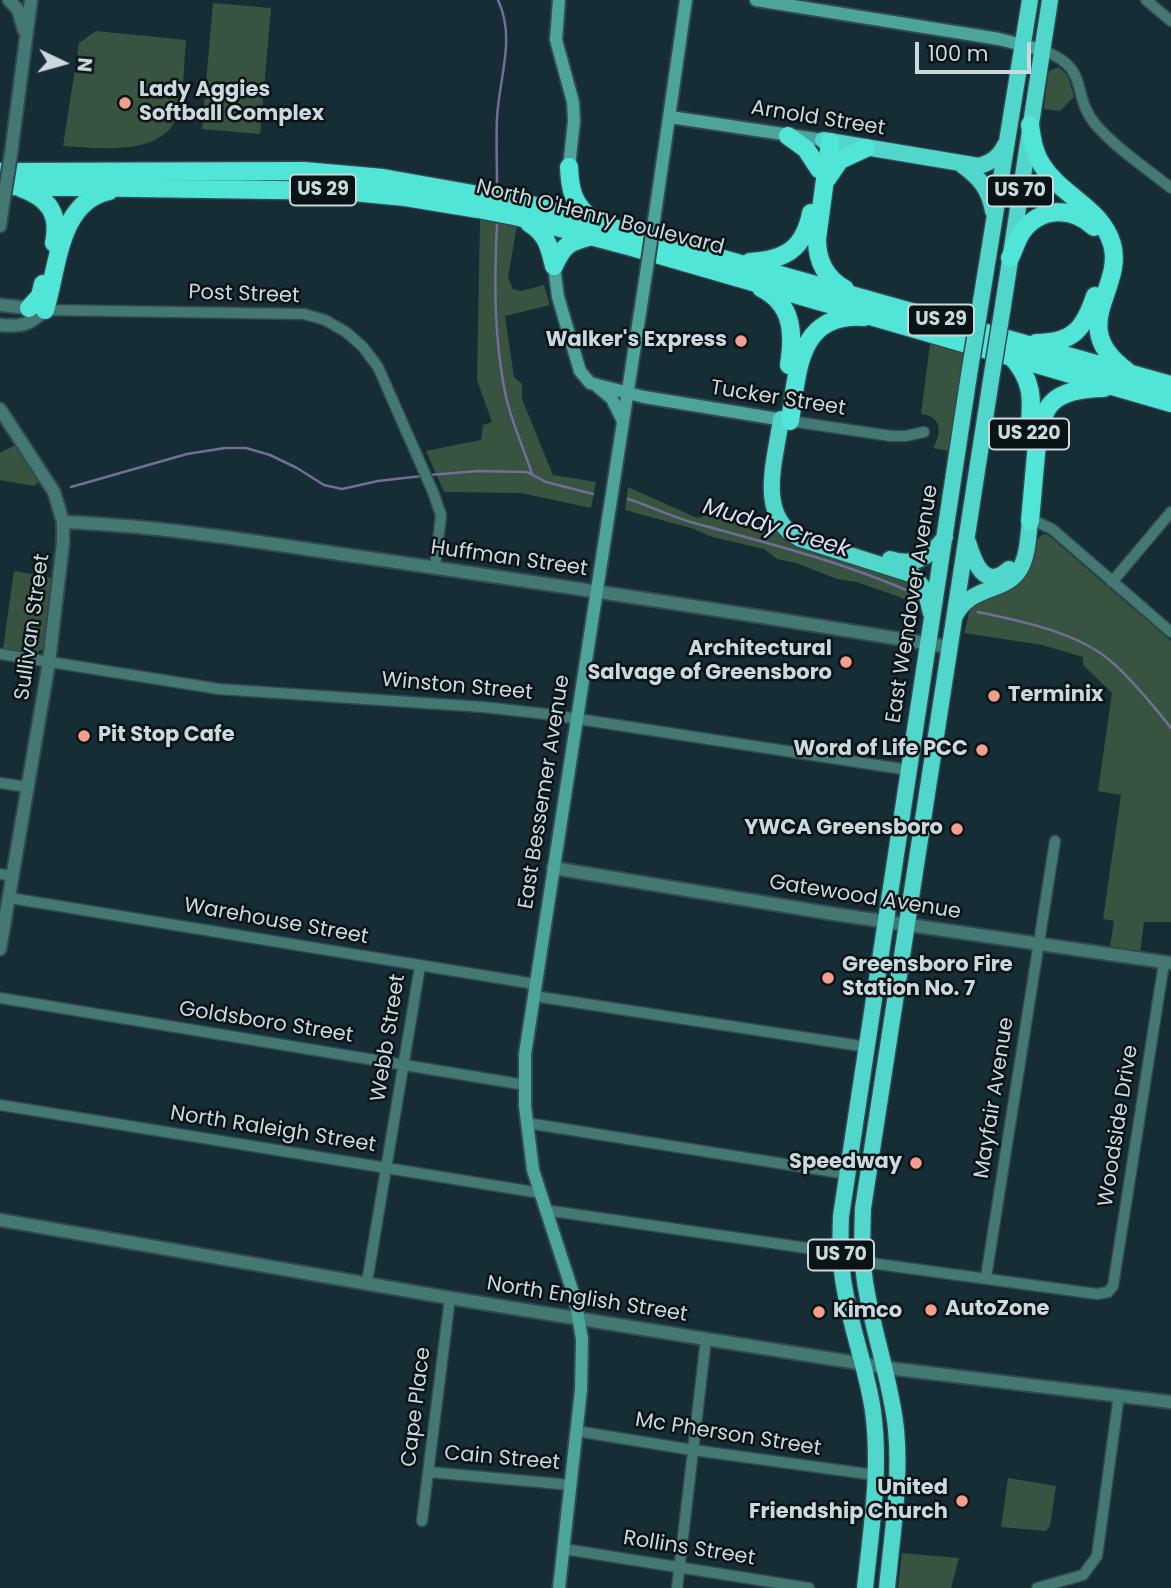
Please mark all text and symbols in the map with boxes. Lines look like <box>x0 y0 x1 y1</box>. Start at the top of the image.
north arrow <box>28 28 98 98</box>
scale bar <box>919 28 1034 72</box>
text: 100 m <box>928 39 988 68</box>
text: N <box>70 57 98 73</box>
place label: Lady Aggies Softball Complex <box>139 78 324 128</box>
marker: Lady Aggies Softball Complex <box>117 95 133 111</box>
street label: Arnold Street <box>749 96 887 142</box>
road number: US 29 <box>290 174 356 206</box>
street label: North O'Henry Boulevard <box>473 175 727 261</box>
road number: US 70 <box>987 176 1053 206</box>
street label: Post Street <box>188 280 300 310</box>
road number: US 29 <box>908 304 974 336</box>
place label: Walker's Express <box>545 328 727 354</box>
marker: Walker's Express <box>733 333 749 349</box>
street label: Tucker Street <box>709 376 847 422</box>
road number: US 220 <box>989 418 1069 449</box>
street label: East Wendover Avenue <box>882 483 944 725</box>
water label: Muddy Creek <box>699 494 853 564</box>
street label: Huffman Street <box>429 536 589 582</box>
street label: Sullivan Street <box>10 552 56 702</box>
place label: Architectural Salvage of Greensboro <box>587 637 832 687</box>
marker: Architectural Salvage of Greensboro <box>838 654 854 670</box>
street label: Winston Street <box>380 668 534 706</box>
street label: East Bessemer Avenue <box>514 673 576 911</box>
place label: Terminix <box>1008 683 1103 709</box>
marker: Terminix <box>986 688 1002 704</box>
place label: Pit Stop Cafe <box>98 723 235 749</box>
marker: Pit Stop Cafe <box>76 728 92 744</box>
place label: Word of Life PCC <box>793 737 968 763</box>
marker: Word of Life PCC <box>974 742 990 758</box>
place label: YWCA Greensboro <box>744 816 943 842</box>
marker: YWCA Greensboro <box>949 821 965 837</box>
street label: Gatewood Avenue <box>767 870 963 926</box>
street label: Warehouse Street <box>182 893 370 951</box>
place label: Greensboro Fire Station No. 7 <box>842 953 1013 1003</box>
marker: Greensboro Fire Station No. 7 <box>820 970 836 986</box>
street label: Webb Street <box>366 972 412 1104</box>
street label: Goldsboro Street <box>177 997 355 1049</box>
street label: Mayfair Avenue <box>970 1016 1020 1180</box>
street label: Woodside Drive <box>1094 1043 1144 1209</box>
street label: North Raleigh Street <box>168 1101 378 1159</box>
place label: Speedway <box>789 1150 902 1176</box>
marker: Speedway <box>908 1155 924 1171</box>
road number: US 70 <box>808 1240 874 1270</box>
street label: North English Street <box>485 1272 689 1328</box>
place label: AutoZone <box>945 1297 1050 1323</box>
place label: Kimco <box>833 1299 902 1325</box>
marker: AutoZone <box>923 1302 939 1318</box>
marker: Kimco <box>811 1304 827 1320</box>
street label: Cape Place <box>397 1346 437 1468</box>
street label: Mc Pherson Street <box>633 1408 823 1462</box>
street label: Cain Street <box>443 1441 561 1477</box>
place label: United Friendship Church <box>749 1476 948 1526</box>
marker: United Friendship Church <box>954 1493 970 1509</box>
street label: Rollins Street <box>621 1526 757 1572</box>

